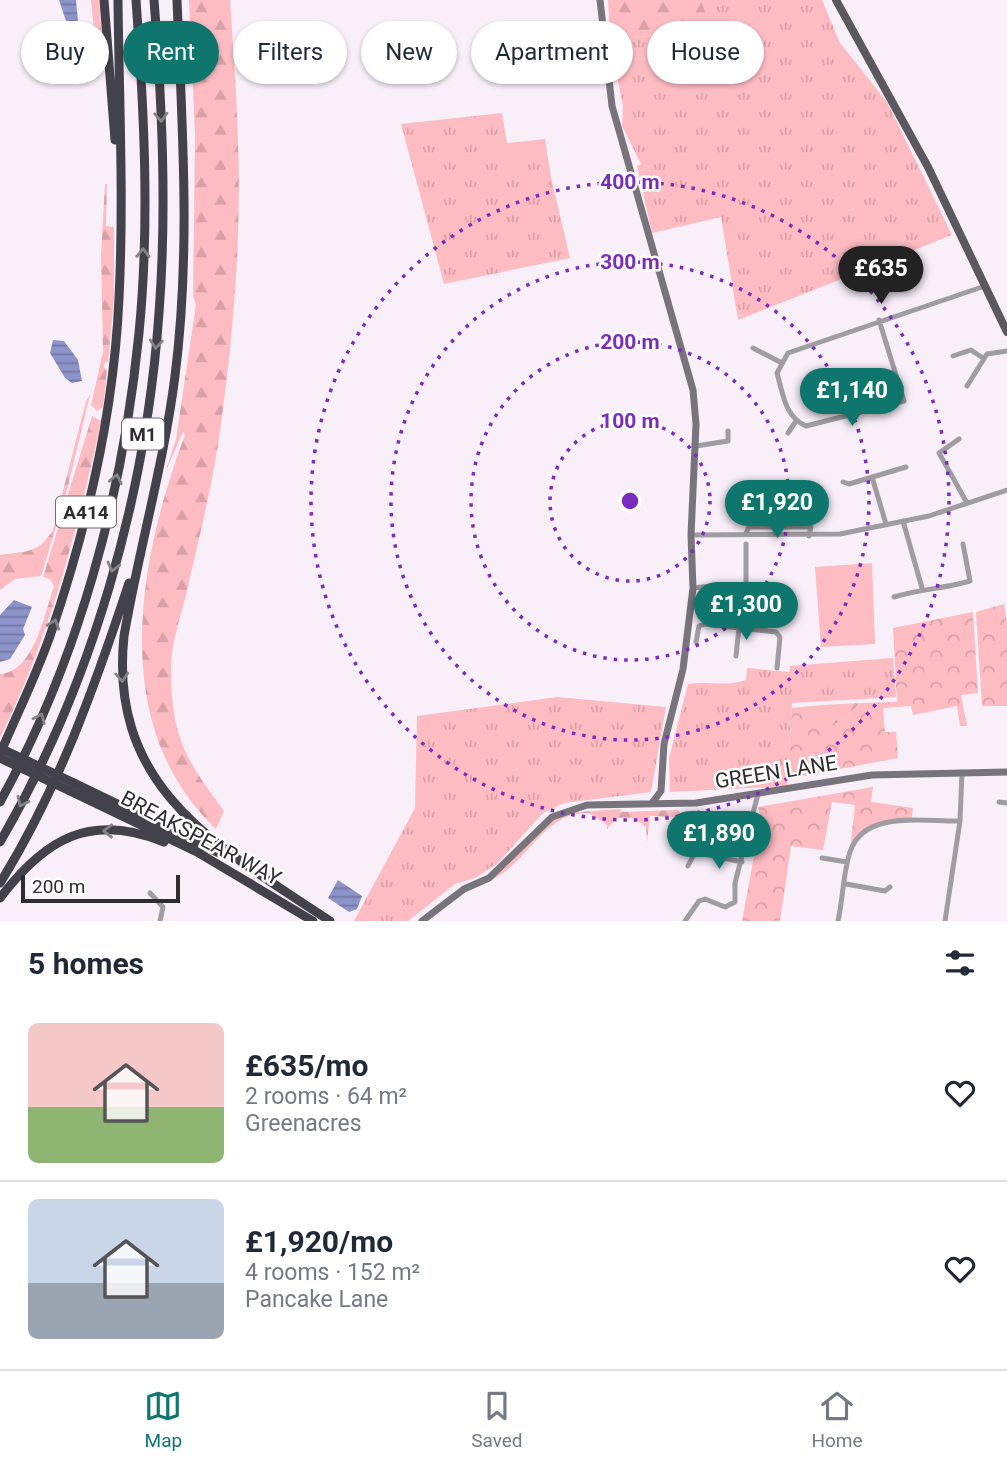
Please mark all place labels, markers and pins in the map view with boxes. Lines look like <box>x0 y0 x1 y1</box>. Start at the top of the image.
pin: £635 <box>840 246 922 306</box>
pin: £1,140 <box>795 368 909 428</box>
pin: £1,920 <box>720 480 834 540</box>
centre of rings <box>618 489 642 513</box>
pin: £1,300 <box>689 582 803 642</box>
pin: £1,890 <box>662 812 776 871</box>

